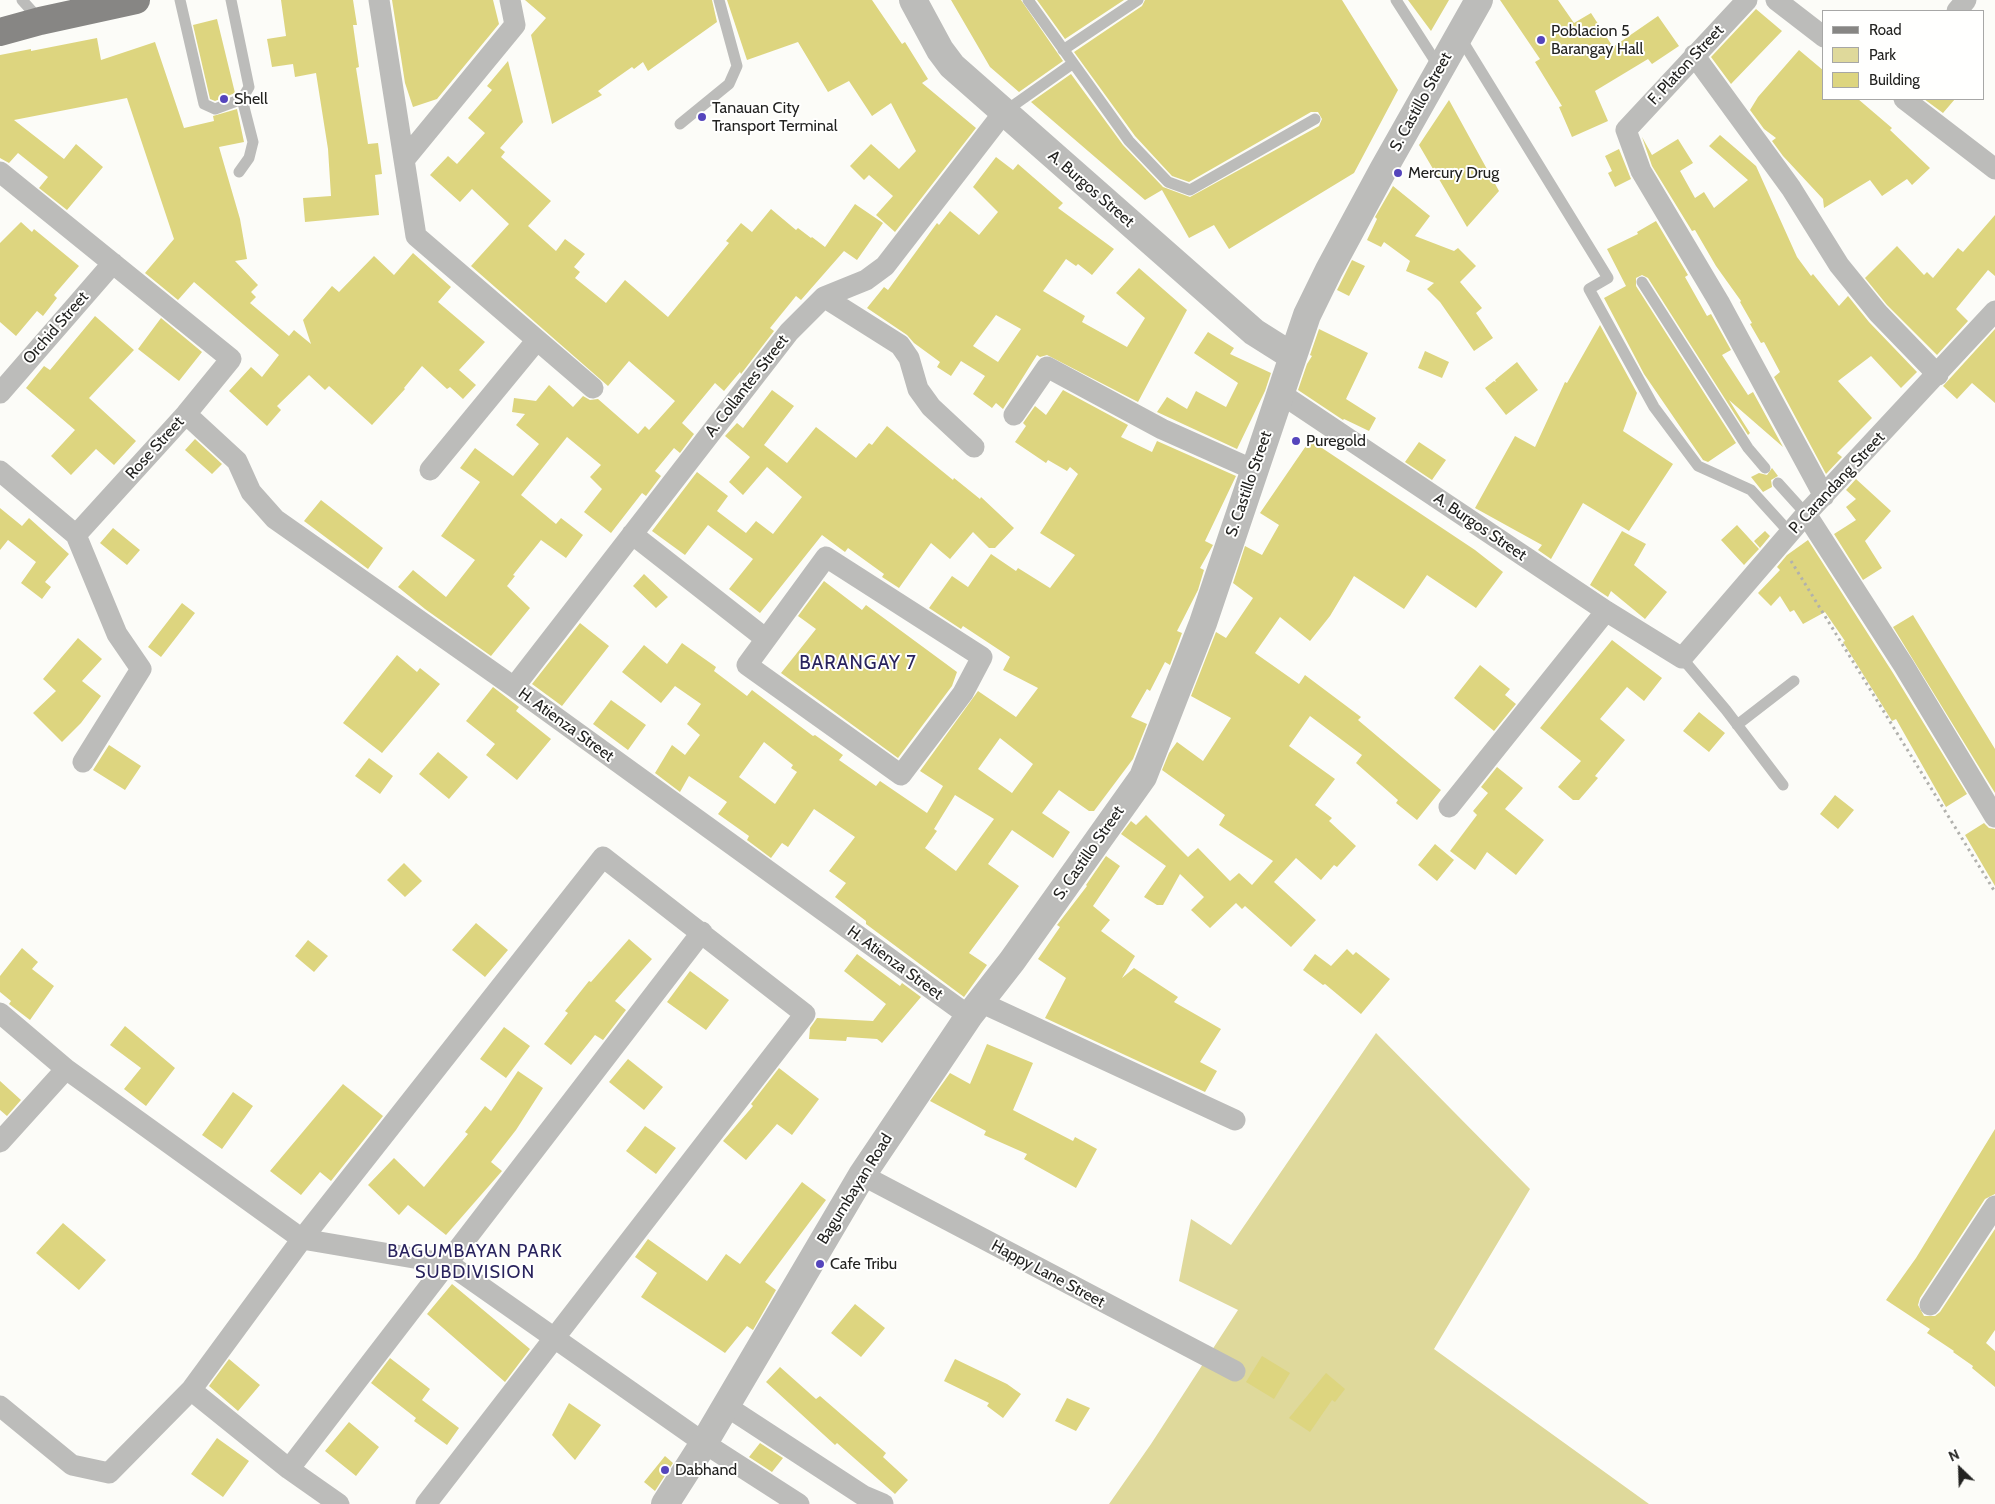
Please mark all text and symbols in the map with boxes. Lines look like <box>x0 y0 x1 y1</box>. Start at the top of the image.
legend <box>1822 10 1985 100</box>
place label: Poblacion 5 Barangay Hall <box>1551 21 1643 59</box>
street label: F. Platon Street <box>1644 21 1728 109</box>
text: Road <box>1869 21 1902 39</box>
marker: Poblacion 5 Barangay Hall <box>1535 34 1547 46</box>
text: Park <box>1869 46 1896 64</box>
street label: S. Castillo Street <box>1386 49 1456 155</box>
text: Building <box>1869 71 1920 89</box>
place label: Shell <box>234 89 268 109</box>
marker: Shell <box>218 93 230 105</box>
place label: Tanauan City Transport Terminal <box>712 98 837 136</box>
marker: Tanauan City Transport Terminal <box>696 111 708 123</box>
street label: A. Burgos Street <box>1044 146 1138 232</box>
place label: Mercury Drug <box>1408 163 1499 183</box>
marker: Mercury Drug <box>1392 167 1404 179</box>
street label: Orchid Street <box>19 288 93 368</box>
street label: A. Collantes Street <box>701 331 793 441</box>
street label: Rose Street <box>122 413 188 483</box>
street label: P. Carandang Street <box>1785 428 1889 538</box>
street label: S. Castillo Street <box>1222 429 1276 539</box>
place label: Puregold <box>1306 431 1366 451</box>
marker: Puregold <box>1290 435 1302 447</box>
street label: A. Burgos Street <box>1430 489 1530 565</box>
district label: BARANGAY 7 <box>798 652 918 674</box>
street label: H. Atienza Street <box>514 684 618 766</box>
street label: S. Castillo Street <box>1050 802 1128 904</box>
street label: H. Atienza Street <box>843 922 947 1004</box>
street label: Bagumbayan Road <box>813 1130 897 1248</box>
street label: Happy Lane Street <box>988 1236 1108 1312</box>
district label: BAGUMBAYAN PARK SUBDIVISION <box>385 1241 565 1284</box>
place label: Cafe Tribu <box>830 1254 897 1274</box>
marker: Cafe Tribu <box>814 1258 826 1270</box>
north arrow <box>1935 1444 1985 1494</box>
text: N <box>1946 1445 1962 1466</box>
place label: Dabhand <box>675 1460 737 1480</box>
marker: Dabhand <box>659 1464 671 1476</box>

